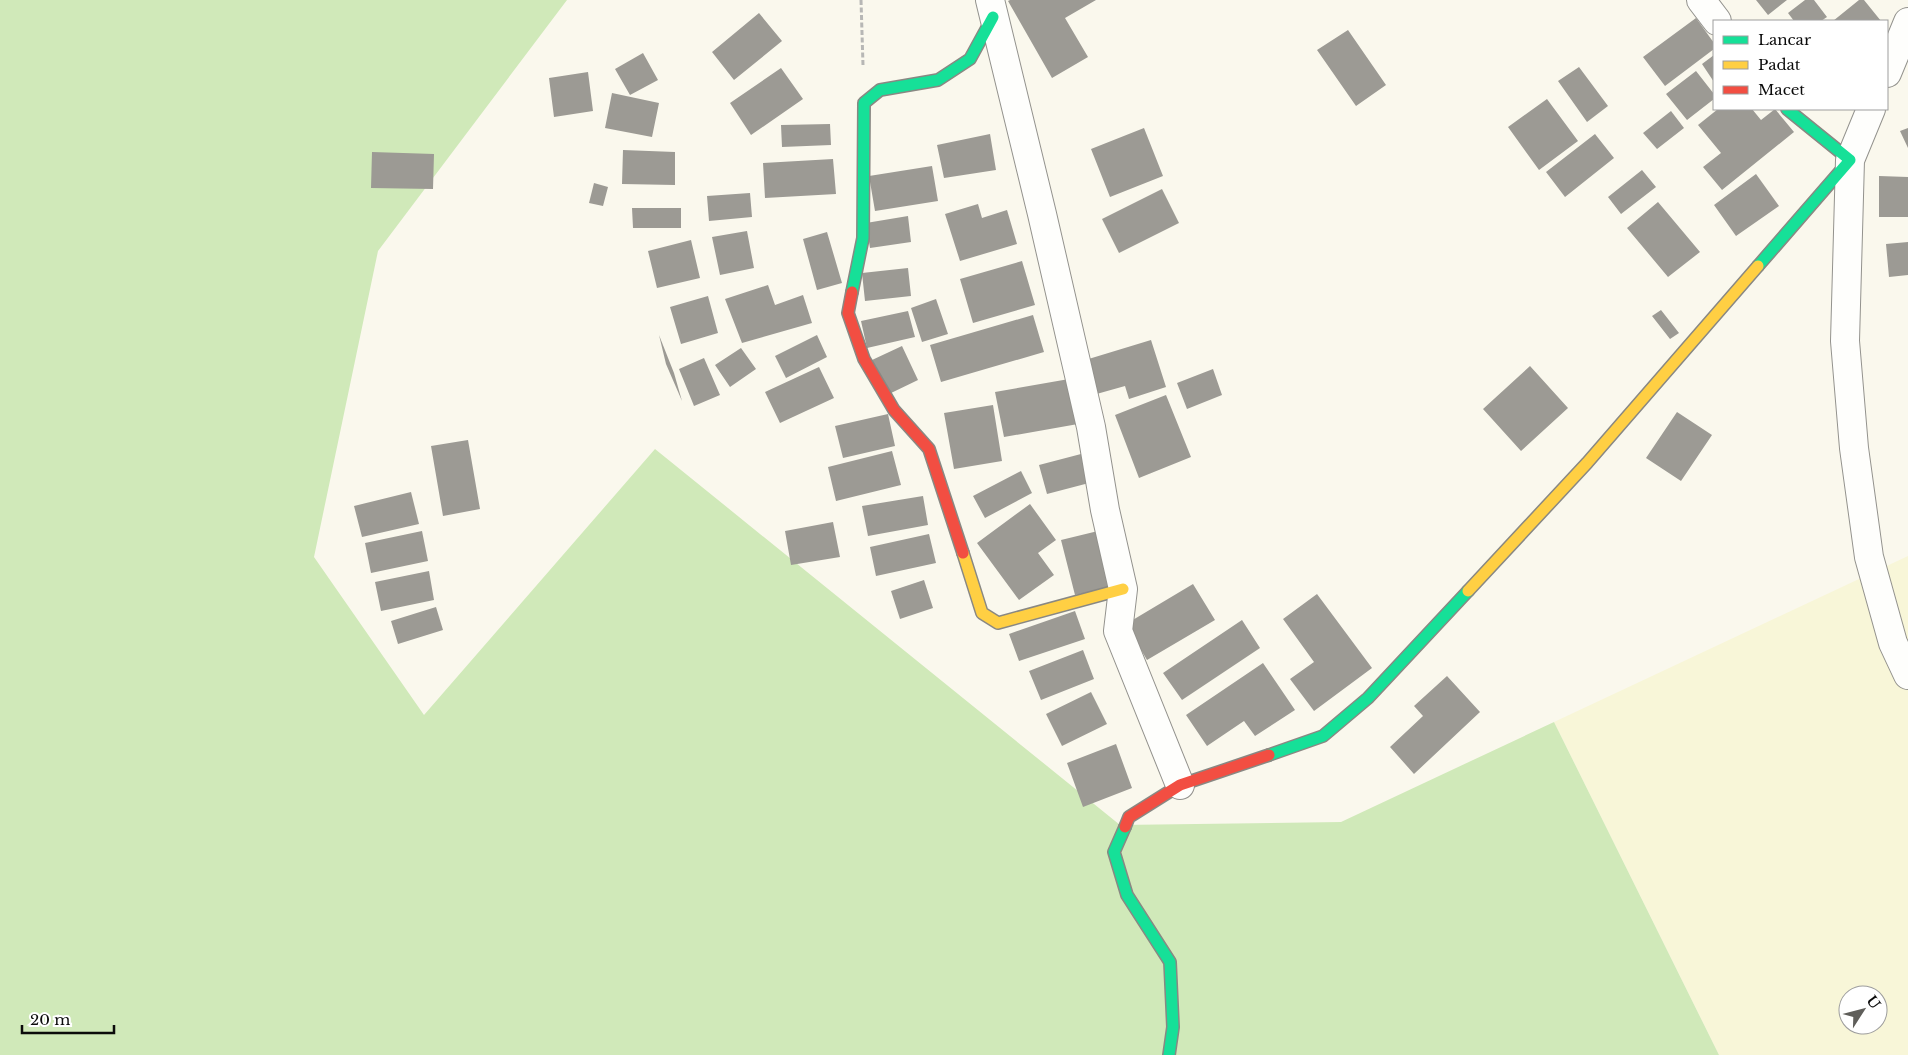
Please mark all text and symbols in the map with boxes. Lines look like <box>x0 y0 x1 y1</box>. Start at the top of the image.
legend <box>1713 20 1888 110</box>
text: Lancar <box>1758 30 1812 49</box>
text: Padat <box>1758 55 1801 74</box>
text: Macet <box>1758 80 1805 99</box>
north arrow <box>1838 985 1888 1035</box>
text: U <box>1863 992 1885 1013</box>
scale bar <box>22 1002 115 1034</box>
text: 20 m <box>30 1010 70 1029</box>

